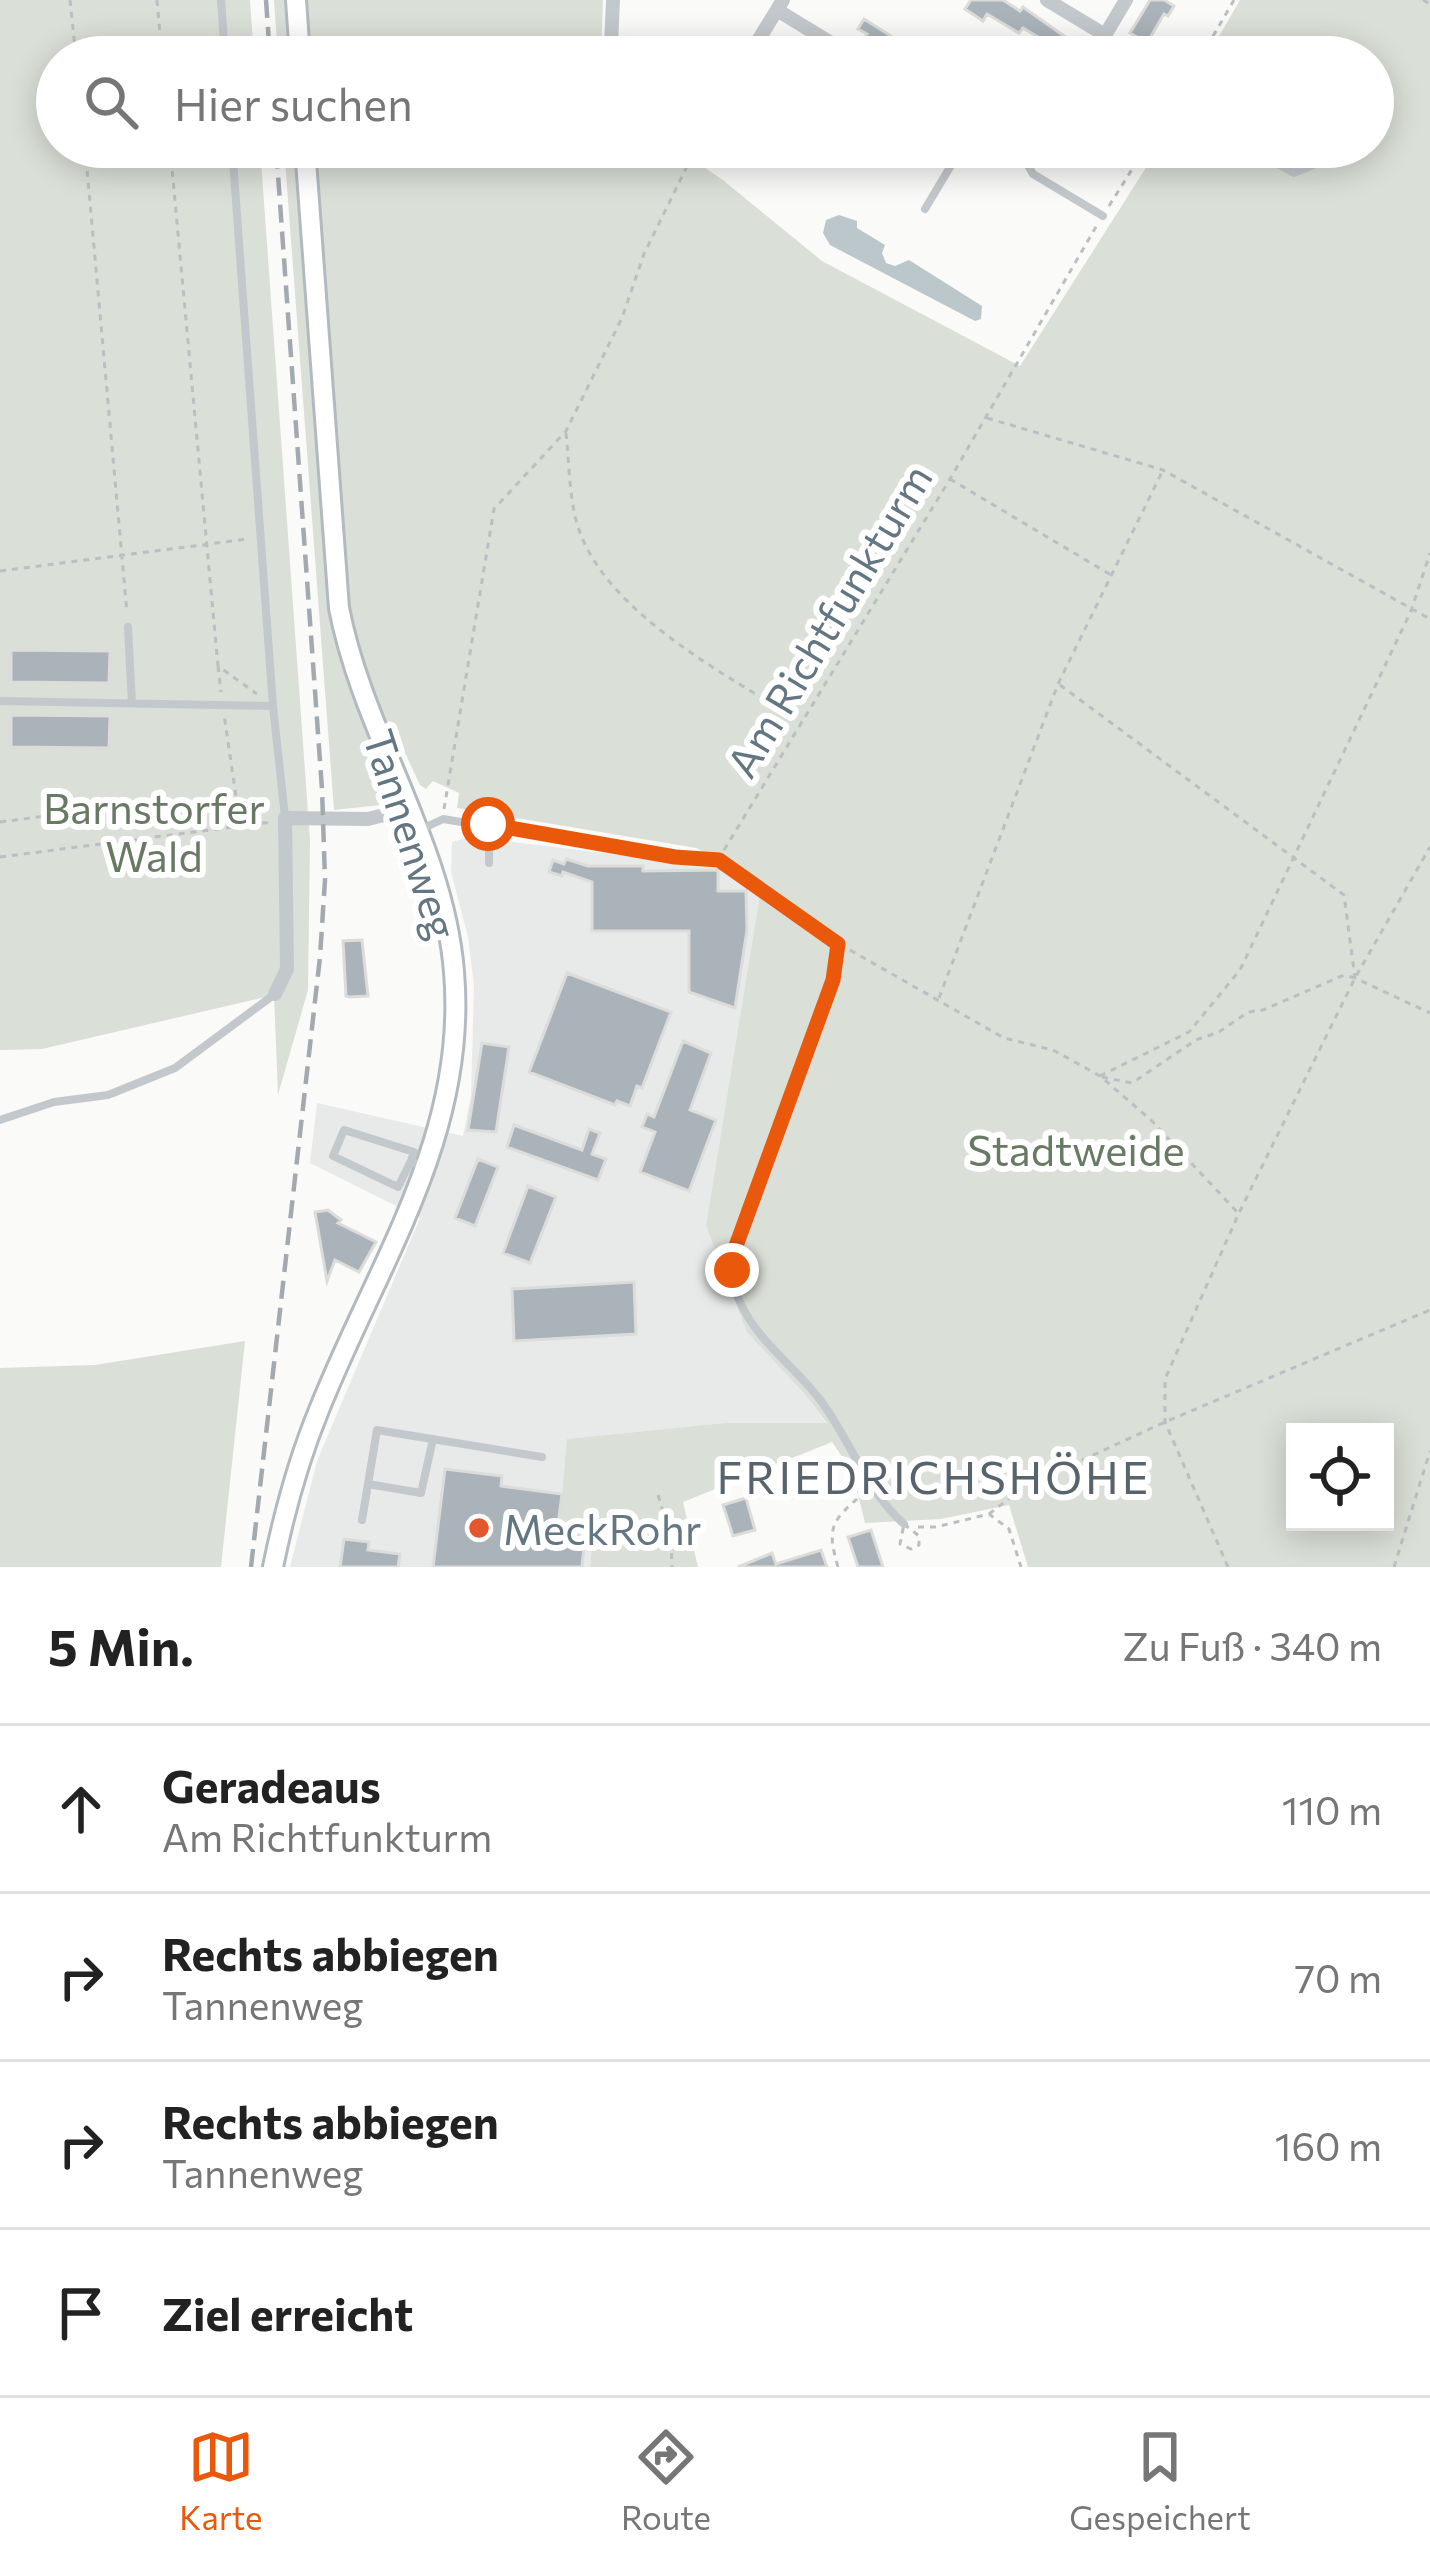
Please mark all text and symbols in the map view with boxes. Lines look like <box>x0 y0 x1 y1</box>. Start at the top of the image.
search box <box>36 36 1394 168</box>
icon: search <box>78 69 144 135</box>
text: Hier suchen <box>174 75 413 130</box>
street label: Am Richtfunkturm <box>714 454 942 786</box>
street label: Tannenweg <box>354 723 470 945</box>
park label: Barnstorfer Wald <box>43 781 265 881</box>
route start <box>461 797 515 851</box>
park label: Stadtweide <box>967 1123 1185 1175</box>
route end <box>705 1243 759 1297</box>
map controls <box>1286 1423 1394 1531</box>
button: locate <box>1286 1423 1394 1531</box>
district label: FRIEDRICHSHÖHE <box>717 1448 1152 1503</box>
place label: MeckRohr <box>503 1502 702 1554</box>
marker: MeckRohr <box>466 1515 492 1541</box>
text: 5 Min. <box>48 1614 194 1677</box>
text: Zu Fuß · 340 m <box>1123 1621 1382 1669</box>
text: Geradeaus <box>162 1757 381 1812</box>
icon: ahead <box>48 1776 114 1842</box>
text: 110 m <box>1282 1785 1382 1833</box>
text: Am Richtfunkturm <box>162 1812 492 1860</box>
text: Rechts abbiegen <box>162 1925 499 1980</box>
icon: right <box>48 1944 114 2010</box>
text: 70 m <box>1295 1953 1382 2001</box>
text: Tannenweg <box>162 1980 363 2028</box>
text: Rechts abbiegen <box>162 2093 499 2148</box>
icon: right <box>48 2112 114 2178</box>
text: 160 m <box>1275 2121 1382 2169</box>
text: Tannenweg <box>162 2148 363 2196</box>
icon: arrive <box>48 2280 114 2346</box>
text: Ziel erreicht <box>162 2285 413 2340</box>
tab: Karte <box>179 2424 263 2537</box>
tab: Route <box>621 2424 711 2537</box>
tab: Gespeichert <box>1069 2424 1251 2537</box>

